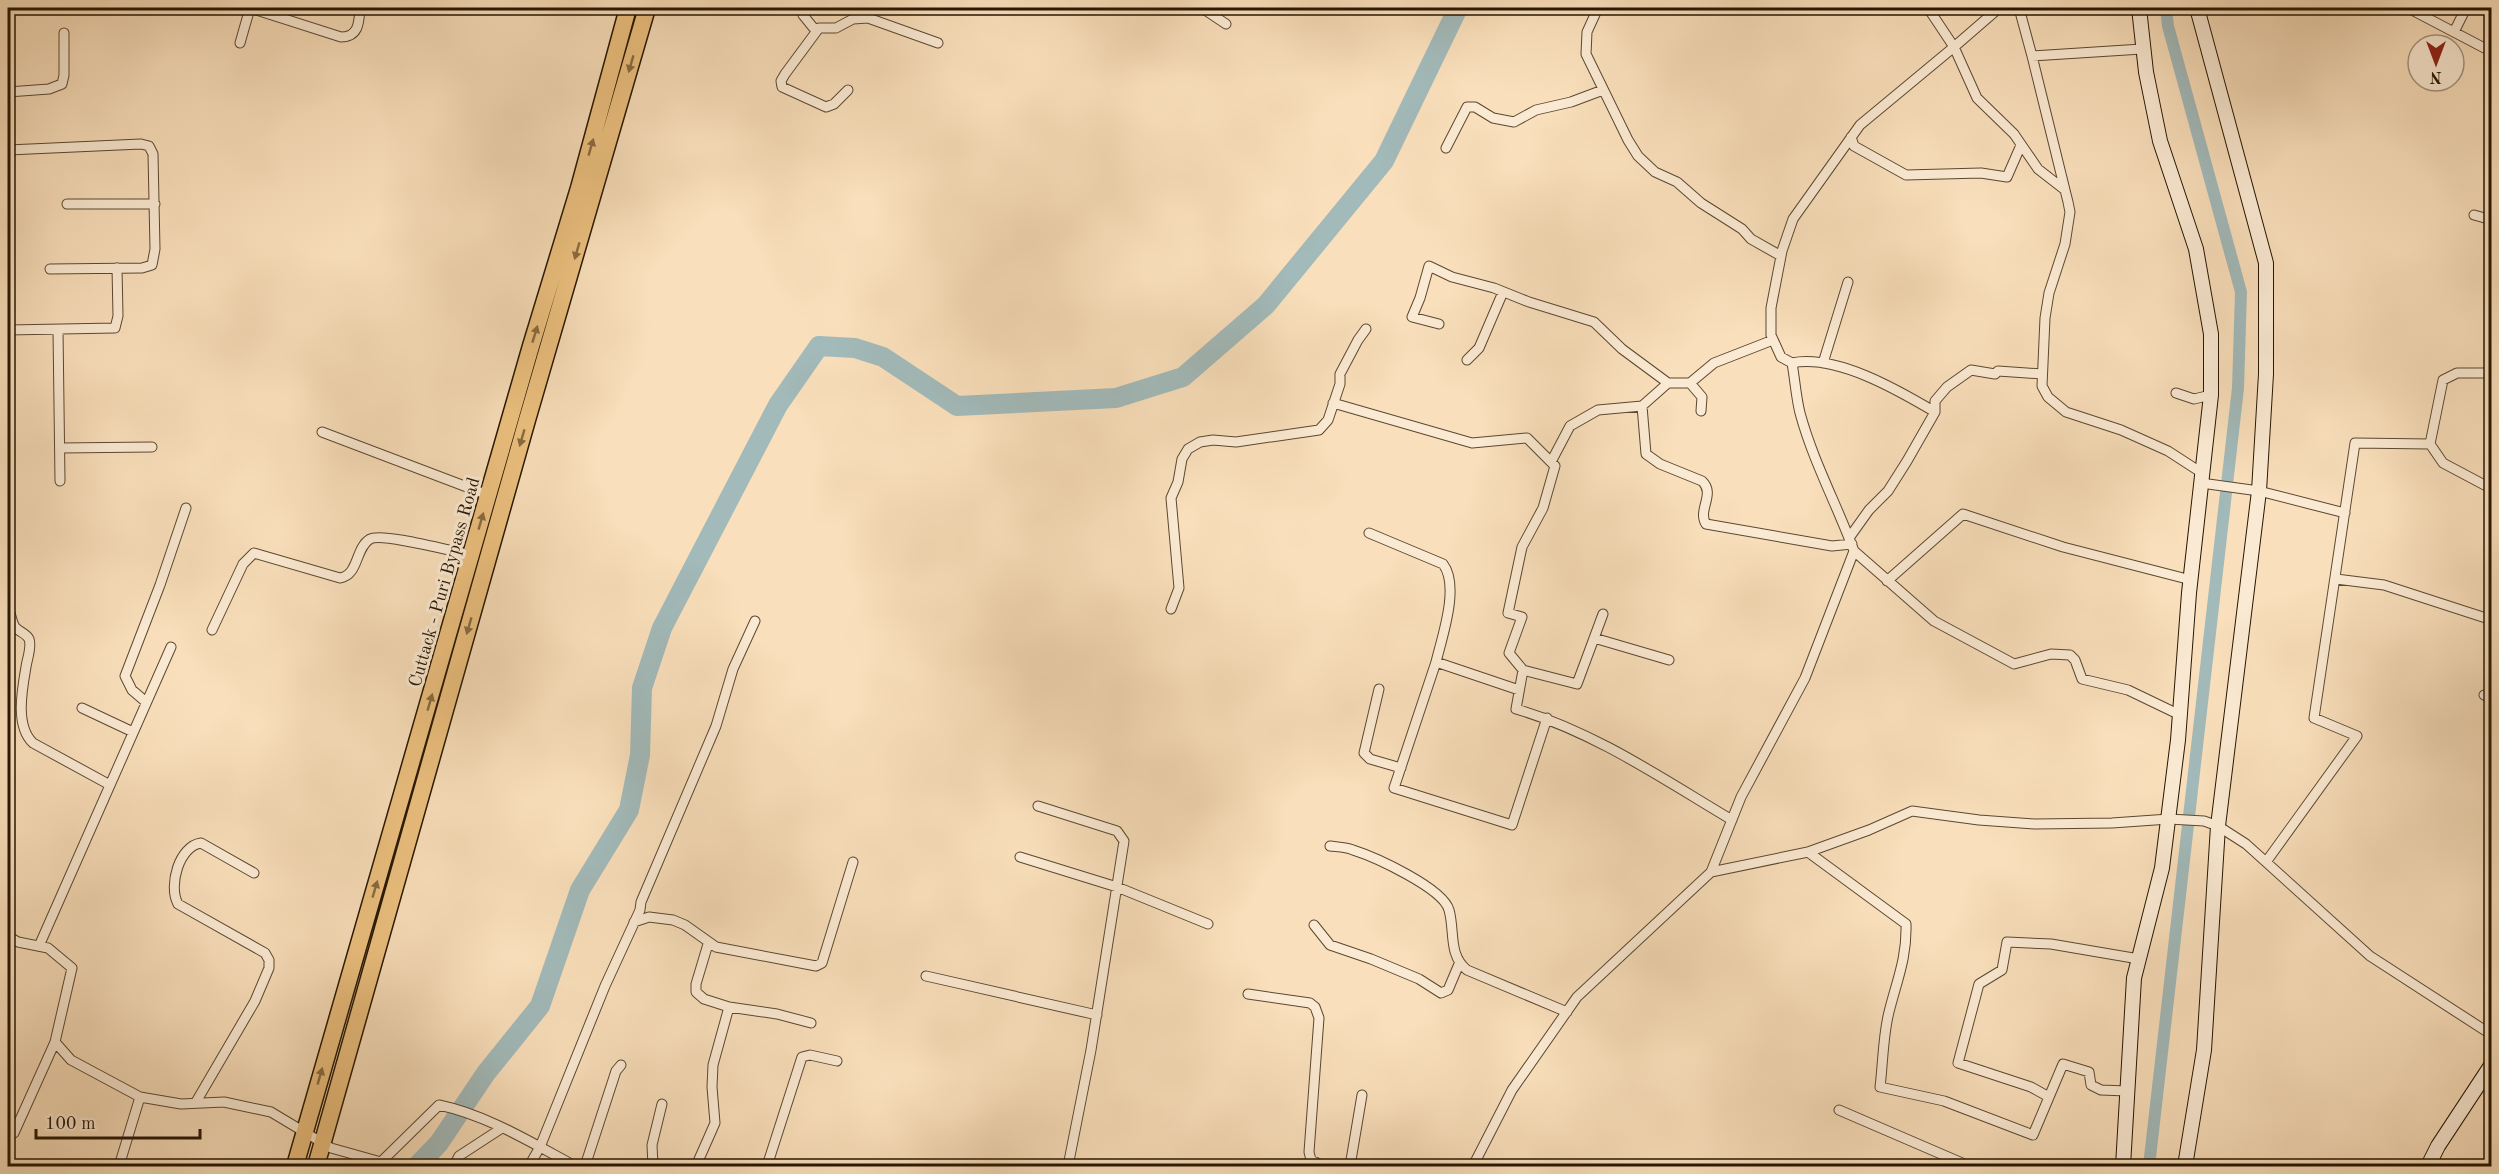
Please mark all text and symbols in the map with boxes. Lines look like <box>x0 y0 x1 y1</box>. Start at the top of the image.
north arrow <box>2406 33 2466 93</box>
one-way arrow <box>626 55 635 73</box>
text: N <box>2429 68 2442 84</box>
one-way arrow <box>587 138 596 156</box>
one-way arrow <box>572 242 581 260</box>
one-way arrow <box>531 325 540 343</box>
one-way arrow <box>516 429 526 447</box>
street label: Cuttack - Puri Bypass Road <box>406 475 484 689</box>
one-way arrow <box>477 512 486 530</box>
one-way arrow <box>464 617 473 635</box>
one-way arrow <box>426 692 435 710</box>
one-way arrow <box>371 879 380 897</box>
one-way arrow <box>316 1067 325 1085</box>
scale bar <box>36 1102 200 1140</box>
text: 100 m <box>45 1115 96 1133</box>

